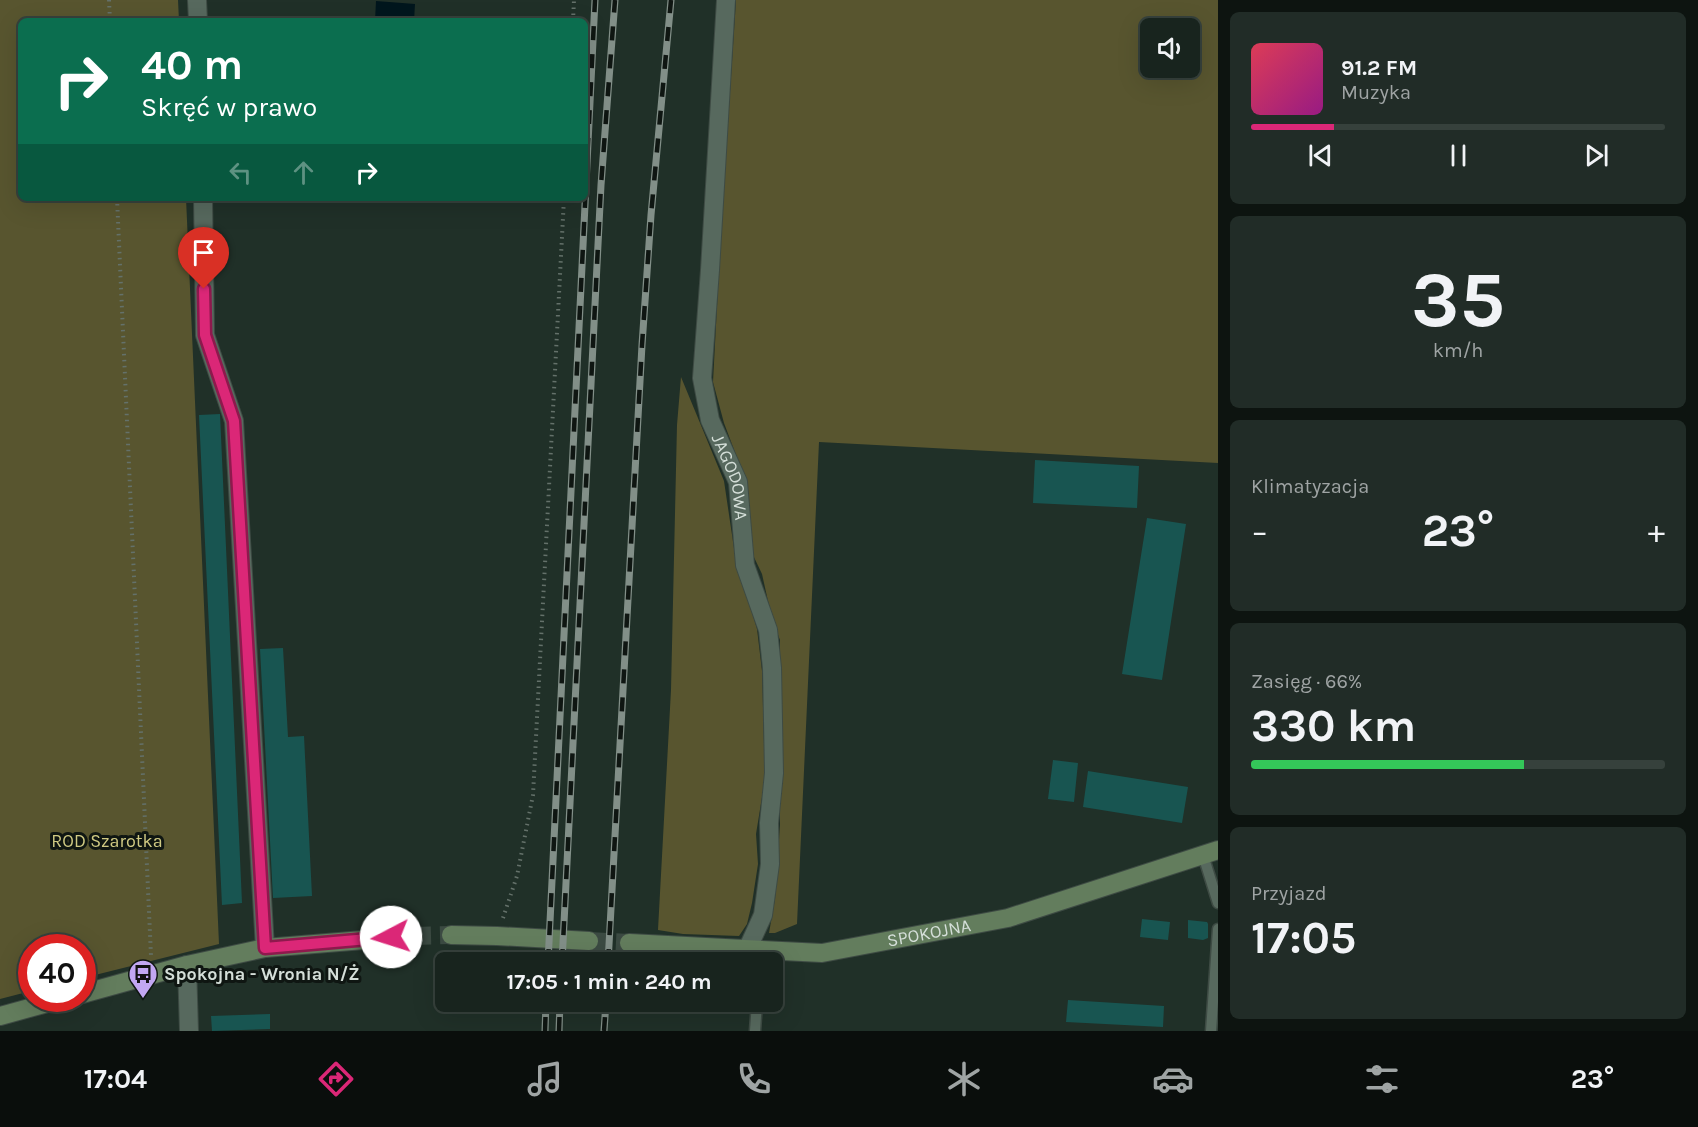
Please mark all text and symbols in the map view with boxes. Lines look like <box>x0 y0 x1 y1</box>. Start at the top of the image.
map controls <box>1140 18 1200 78</box>
button: sound <box>1140 18 1200 78</box>
text: 40 m <box>141 40 243 90</box>
icon: right <box>42 42 120 120</box>
text: 91.2 FM <box>1341 55 1417 81</box>
text: Muzyka <box>1341 81 1411 104</box>
text: Skręć w prawo <box>141 91 317 123</box>
icon: previous <box>1304 139 1337 172</box>
icon: pause <box>1442 139 1475 172</box>
icon: next <box>1580 139 1613 172</box>
icon: left <box>224 156 257 189</box>
icon: ahead <box>287 156 320 189</box>
icon: right <box>350 156 383 189</box>
pin <box>178 227 229 289</box>
icon: arrive <box>187 236 220 269</box>
text: 35 <box>1411 254 1505 346</box>
text: km/h <box>1433 339 1483 362</box>
street label: JAGODOWA <box>707 430 752 521</box>
text: Klimatyzacja <box>1251 475 1369 498</box>
text: 23° <box>1422 505 1494 557</box>
text: − <box>1251 512 1268 550</box>
text: + <box>1648 512 1665 550</box>
text: Zasięg · 66% <box>1251 670 1362 693</box>
text: 330 km <box>1251 700 1416 752</box>
park label: ROD Szarotka <box>51 830 163 852</box>
text: Przyjazd <box>1251 882 1327 905</box>
position arrow <box>359 905 423 969</box>
text: 17:05 <box>1251 912 1356 964</box>
street label: SPOKOJNA <box>885 914 973 952</box>
speed limit sign: 40 <box>18 934 96 1012</box>
bus stop icon: Spokojna - Wronia N/Ż <box>127 958 159 1000</box>
place label: Spokojna - Wronia N/Ż <box>164 963 360 985</box>
text: 17:05 · 1 min · 240 m <box>506 969 712 995</box>
icon: directions <box>315 1058 357 1100</box>
icon: music <box>524 1058 566 1100</box>
icon: phone <box>733 1058 775 1100</box>
icon: climate <box>943 1058 985 1100</box>
icon: car <box>1152 1058 1194 1100</box>
icon: filters <box>1361 1058 1403 1100</box>
text: 17:04 <box>84 1063 147 1095</box>
text: 23° <box>1571 1063 1614 1095</box>

